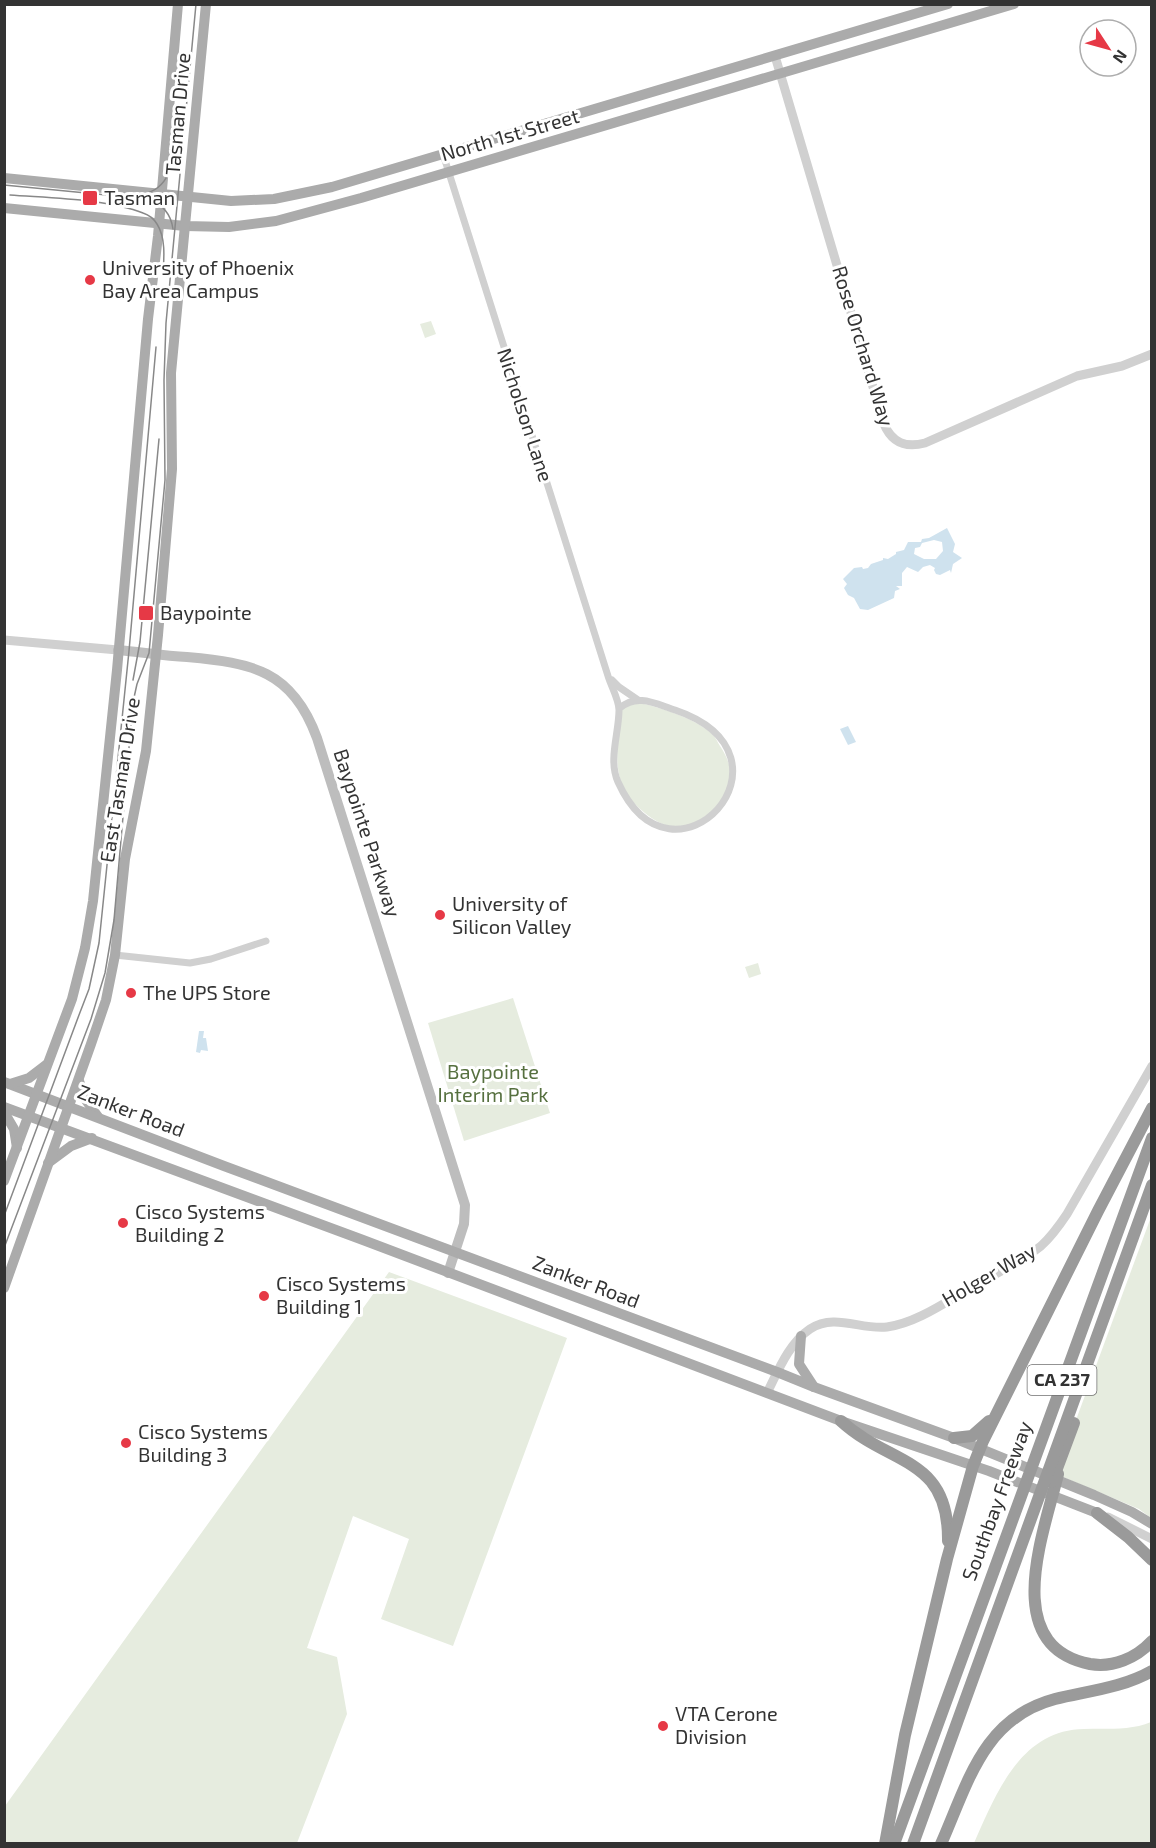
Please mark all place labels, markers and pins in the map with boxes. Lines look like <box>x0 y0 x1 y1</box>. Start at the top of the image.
place label: Tasman <box>104 185 175 209</box>
marker: Tasman <box>81 189 99 207</box>
place label: University of Phoenix Bay Area Campus <box>102 255 295 302</box>
marker: University of Phoenix Bay Area Campus <box>83 273 97 287</box>
place label: Baypointe <box>160 600 252 624</box>
marker: Baypointe <box>137 604 155 622</box>
place label: University of Silicon Valley <box>452 891 572 938</box>
marker: University of Silicon Valley <box>433 908 447 922</box>
place label: The UPS Store <box>143 980 271 1004</box>
marker: The UPS Store <box>124 986 138 1000</box>
place label: Cisco Systems Building 2 <box>135 1199 265 1246</box>
marker: Cisco Systems Building 2 <box>116 1216 130 1230</box>
place label: Cisco Systems Building 1 <box>276 1271 406 1318</box>
marker: Cisco Systems Building 1 <box>257 1289 271 1303</box>
place label: Cisco Systems Building 3 <box>138 1419 268 1466</box>
marker: Cisco Systems Building 3 <box>119 1436 133 1450</box>
place label: VTA Cerone Division <box>675 1701 778 1748</box>
marker: VTA Cerone Division <box>656 1719 670 1733</box>

